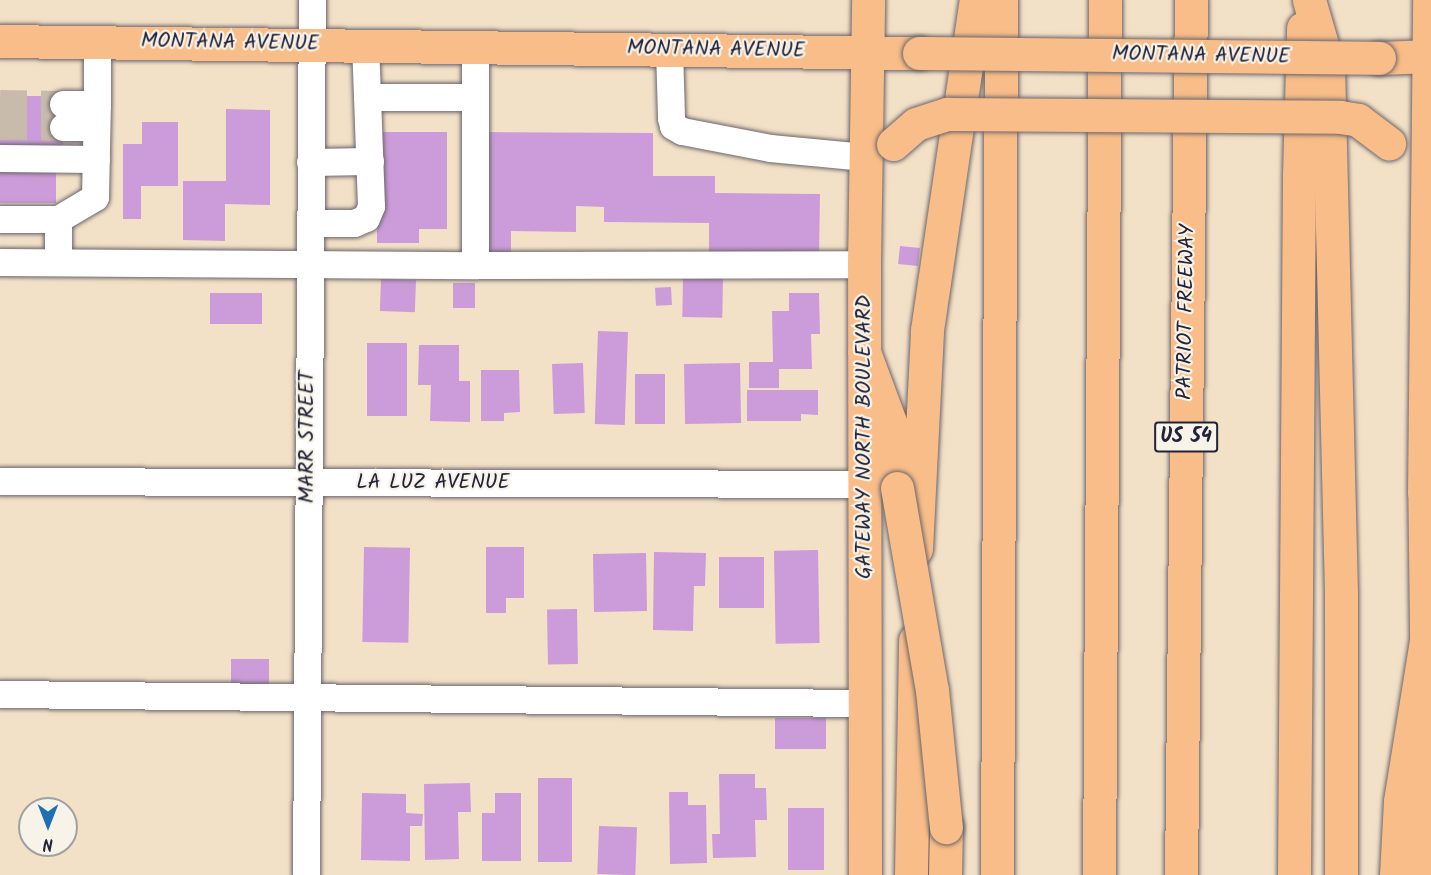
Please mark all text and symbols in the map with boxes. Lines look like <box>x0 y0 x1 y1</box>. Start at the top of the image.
street label: MONTANA AVENUE <box>141 29 319 57</box>
street label: MONTANA AVENUE <box>627 36 805 64</box>
street label: MONTANA AVENUE <box>1112 42 1290 70</box>
street label: PATRIOT FREEWAY <box>1173 224 1201 400</box>
street label: GATEWAY NORTH BOULEVARD <box>852 295 878 579</box>
street label: MARR STREET <box>295 371 321 503</box>
road number: US 54 <box>1153 420 1219 454</box>
street label: LA LUZ AVENUE <box>356 470 510 496</box>
north arrow <box>18 797 78 857</box>
text: N <box>43 831 53 856</box>

